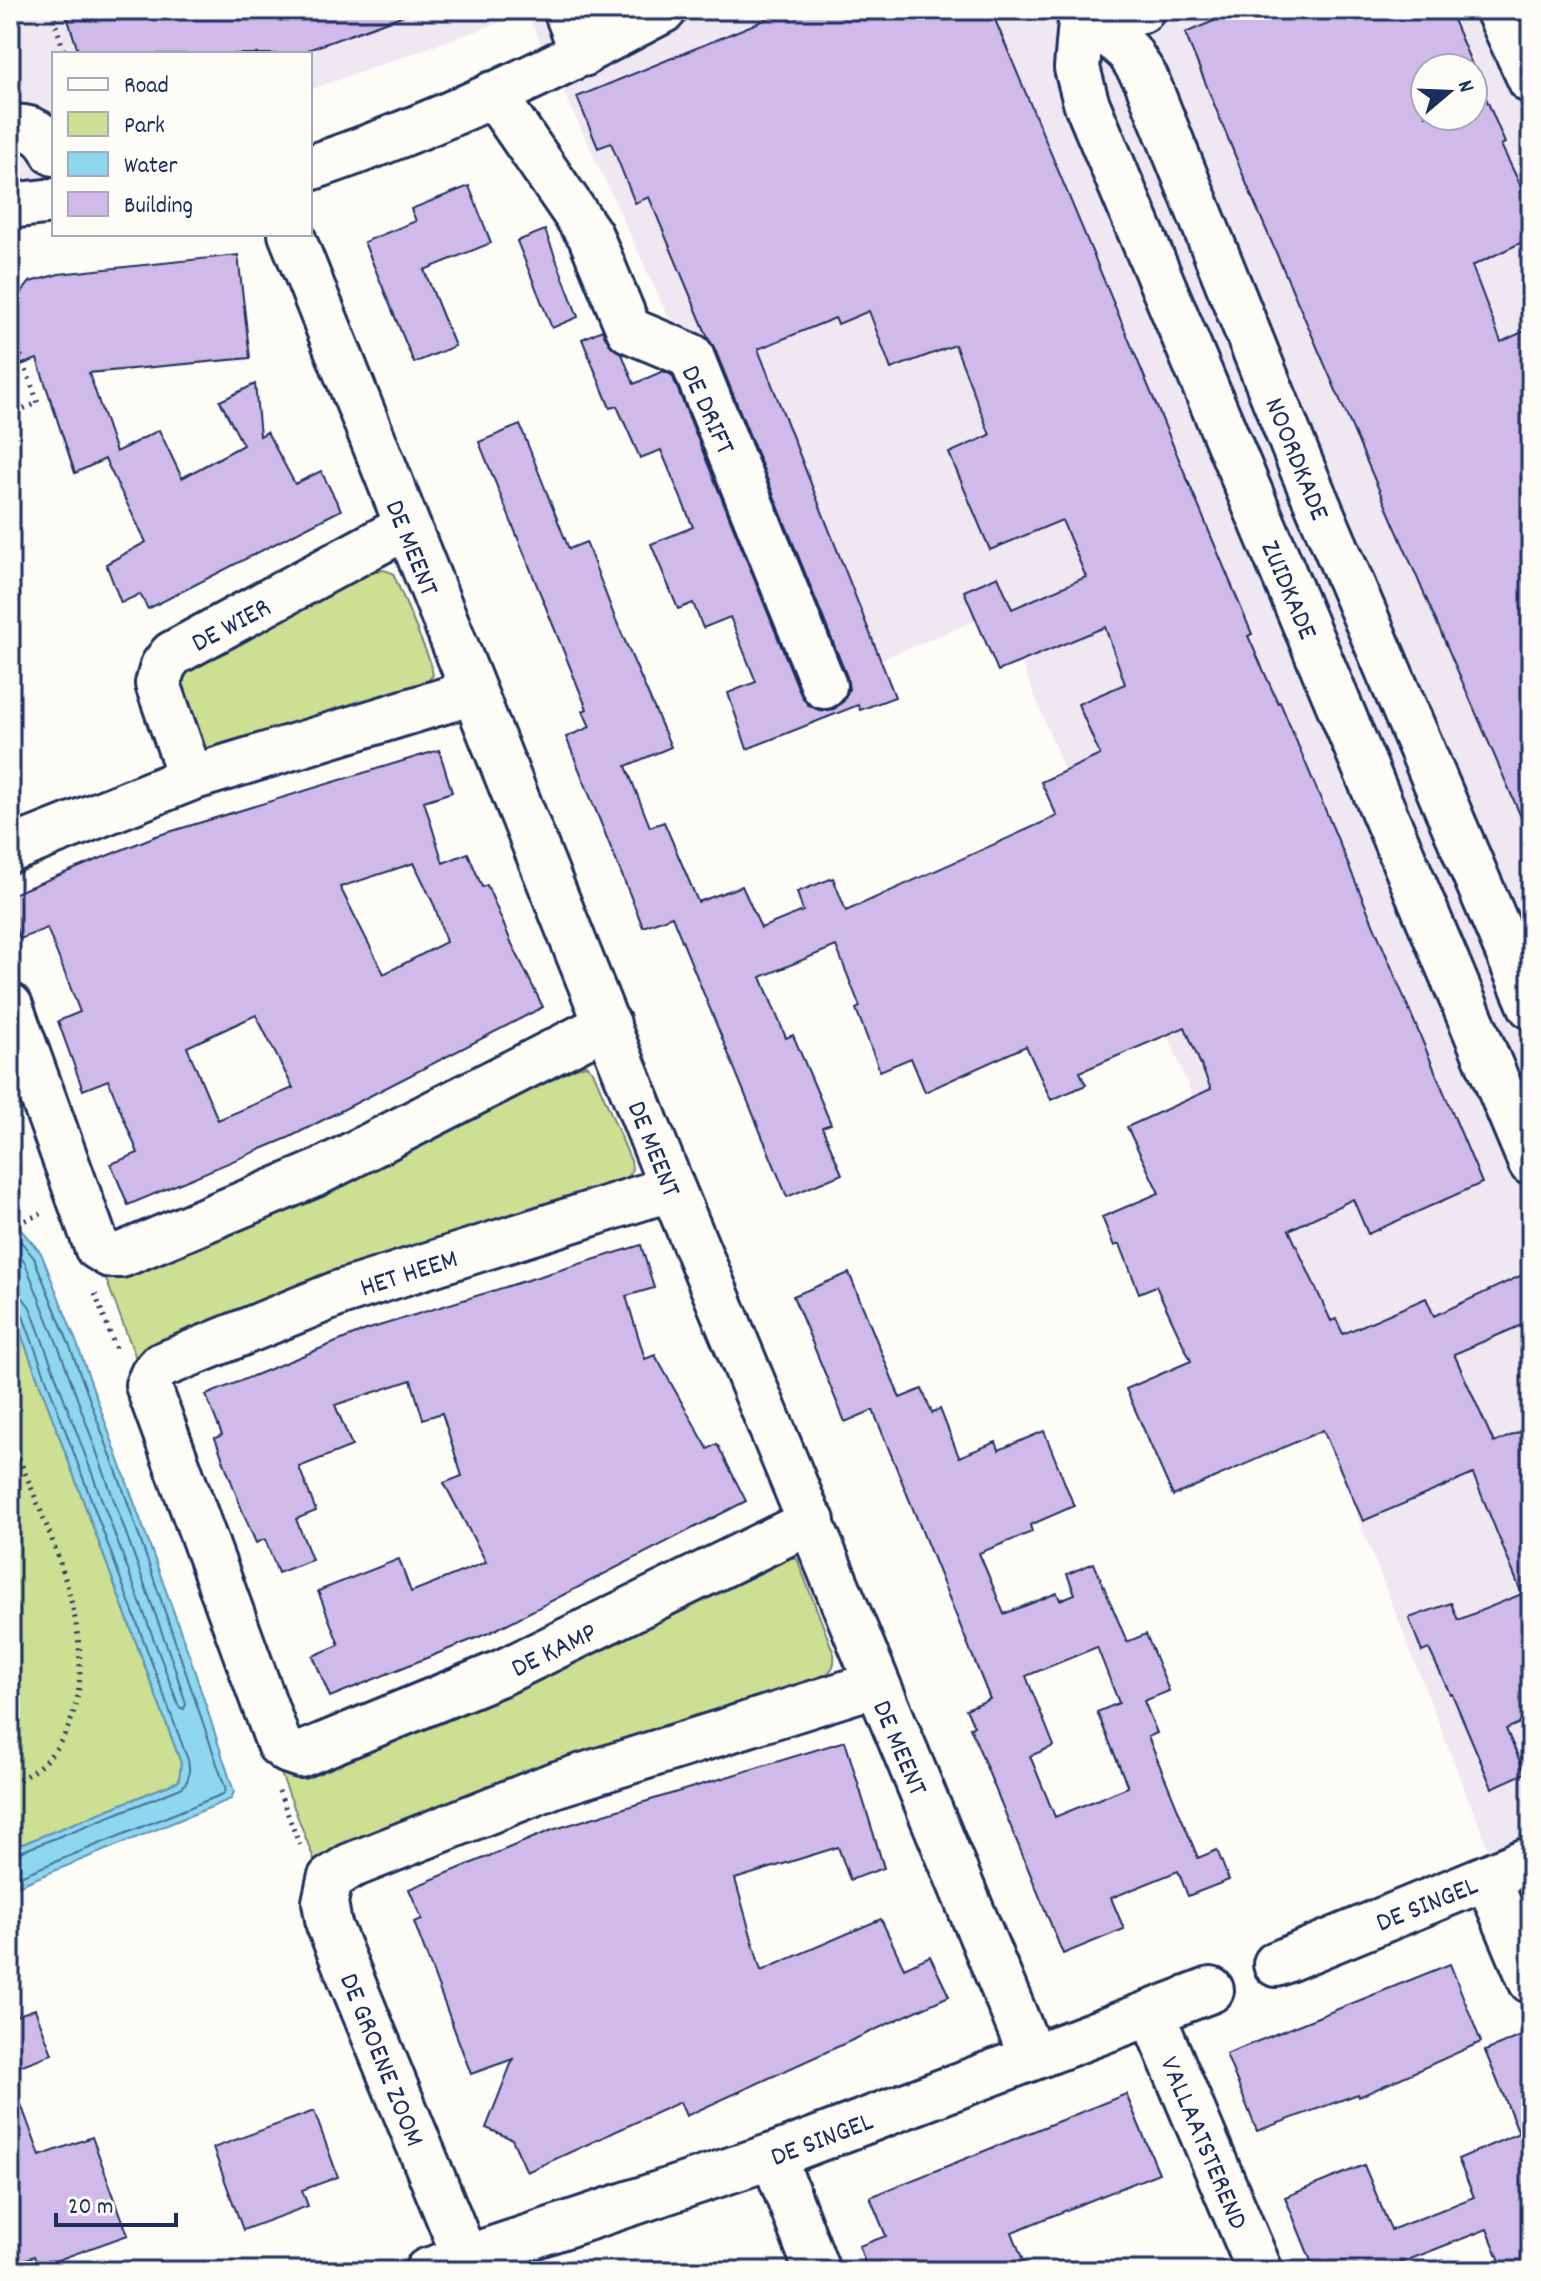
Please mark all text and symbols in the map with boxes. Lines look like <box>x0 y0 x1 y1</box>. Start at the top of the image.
legend <box>52 52 312 236</box>
north arrow <box>1409 52 1489 132</box>
text: Road <box>124 70 169 104</box>
text: N <box>1448 76 1481 97</box>
text: Park <box>124 110 165 144</box>
text: Water <box>124 150 177 184</box>
text: Building <box>124 190 193 224</box>
street label: DE DRIFT <box>668 360 743 462</box>
street label: NOORDKADE <box>1252 392 1337 528</box>
street label: DE MEENT <box>372 495 447 603</box>
street label: ZUIDKADE <box>1248 535 1325 647</box>
street label: DE WIER <box>186 590 279 665</box>
street label: DE MEENT <box>614 1096 689 1204</box>
street label: HET HEEM <box>355 1241 464 1310</box>
street label: DE KAMP <box>506 1615 605 1690</box>
street label: DE MEENT <box>859 1695 935 1803</box>
street label: DE SINGEL <box>1371 1868 1485 1945</box>
street label: DE GROENE ZOOM <box>326 1968 432 2154</box>
street label: VALLAATSTEREND <box>1147 2051 1256 2237</box>
street label: DE SINGEL <box>766 2104 880 2179</box>
scale bar <box>56 2177 176 2227</box>
text: 20 m <box>68 2191 114 2225</box>

